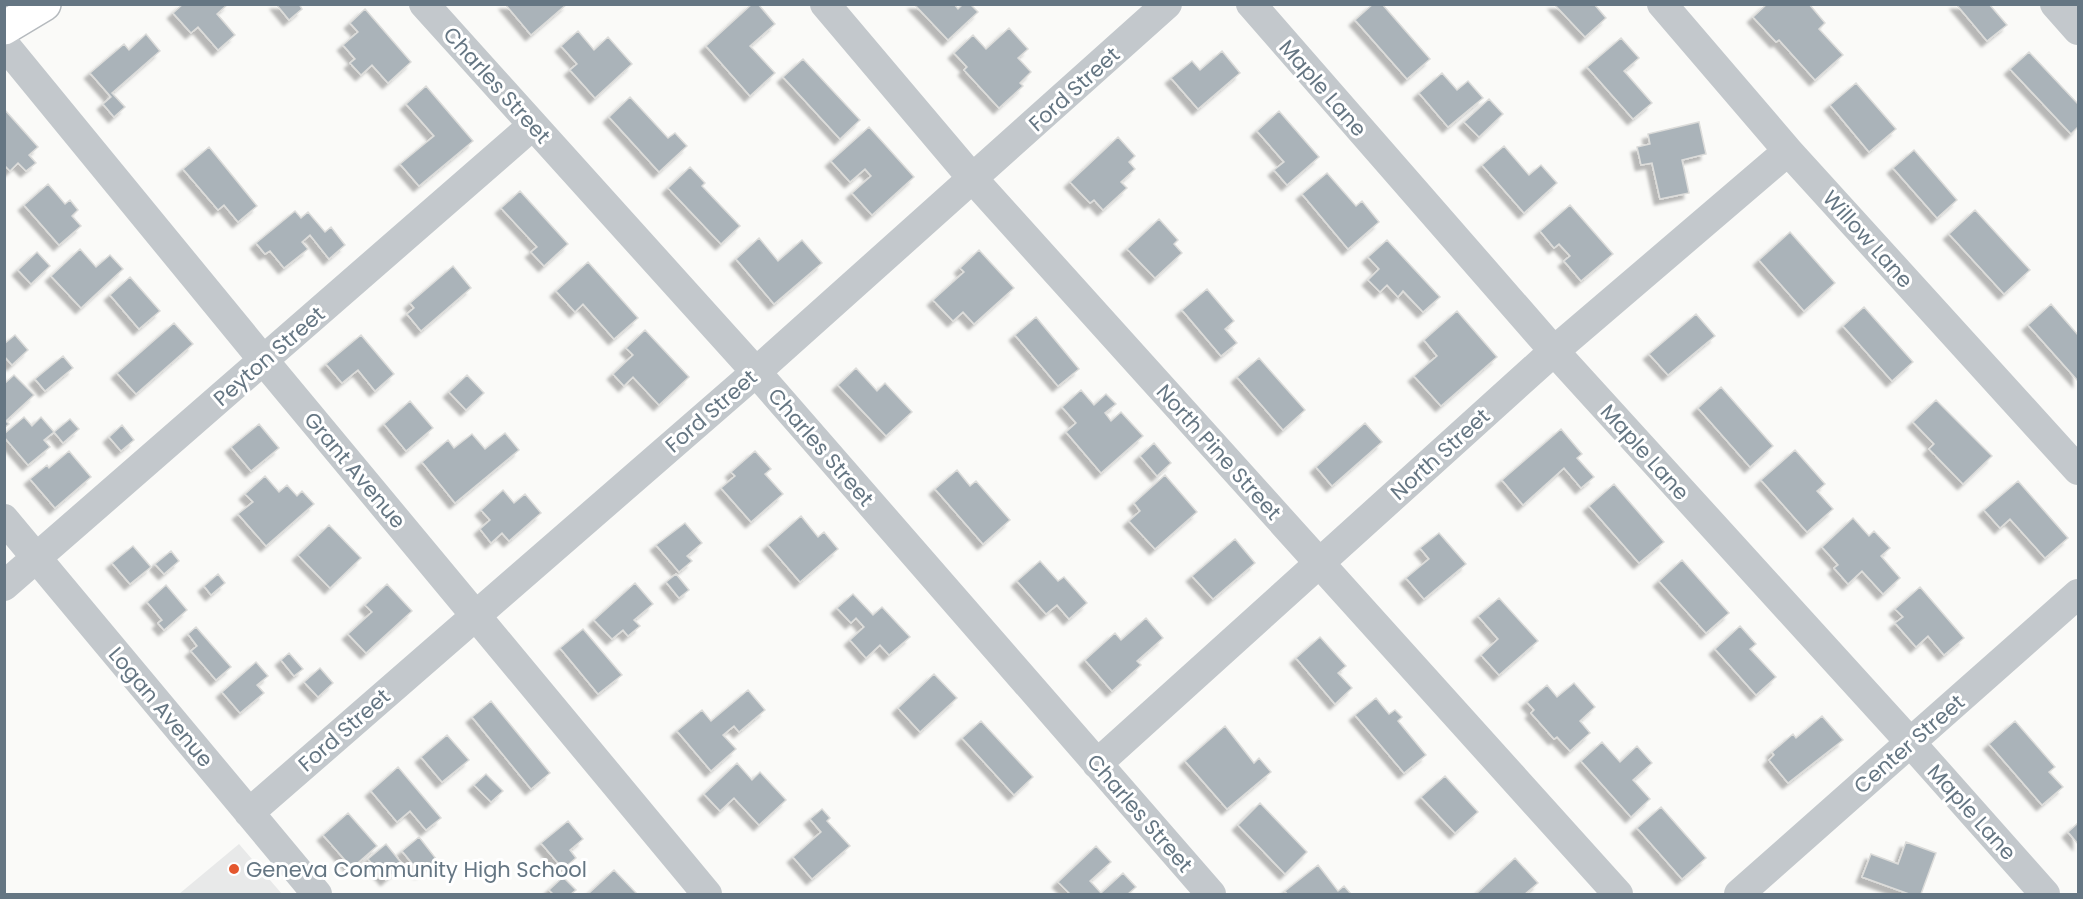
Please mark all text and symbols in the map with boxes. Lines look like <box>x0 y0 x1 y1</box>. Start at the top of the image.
street label: Charles Street <box>437 20 557 150</box>
street label: Maple Lane <box>1273 33 1373 143</box>
street label: Ford Street <box>1022 40 1126 138</box>
street label: Willow Lane <box>1816 184 1920 294</box>
street label: Peyton Street <box>207 300 331 412</box>
street label: Ford Street <box>659 363 763 459</box>
street label: North Pine Street <box>1150 378 1288 526</box>
street label: Charles Street <box>762 382 880 512</box>
street label: Maple Lane <box>1594 398 1696 506</box>
street label: North Street <box>1384 402 1496 506</box>
street label: Grant Avenue <box>298 406 412 534</box>
street label: Logan Avenue <box>102 641 220 773</box>
street label: Ford Street <box>292 682 396 778</box>
street label: Center Street <box>1847 688 1971 800</box>
street label: Charles Street <box>1081 748 1199 878</box>
street label: Maple Lane <box>1921 758 2023 866</box>
place label: Geneva Community High School <box>246 855 587 884</box>
marker: Geneva Community High School <box>227 862 241 876</box>

